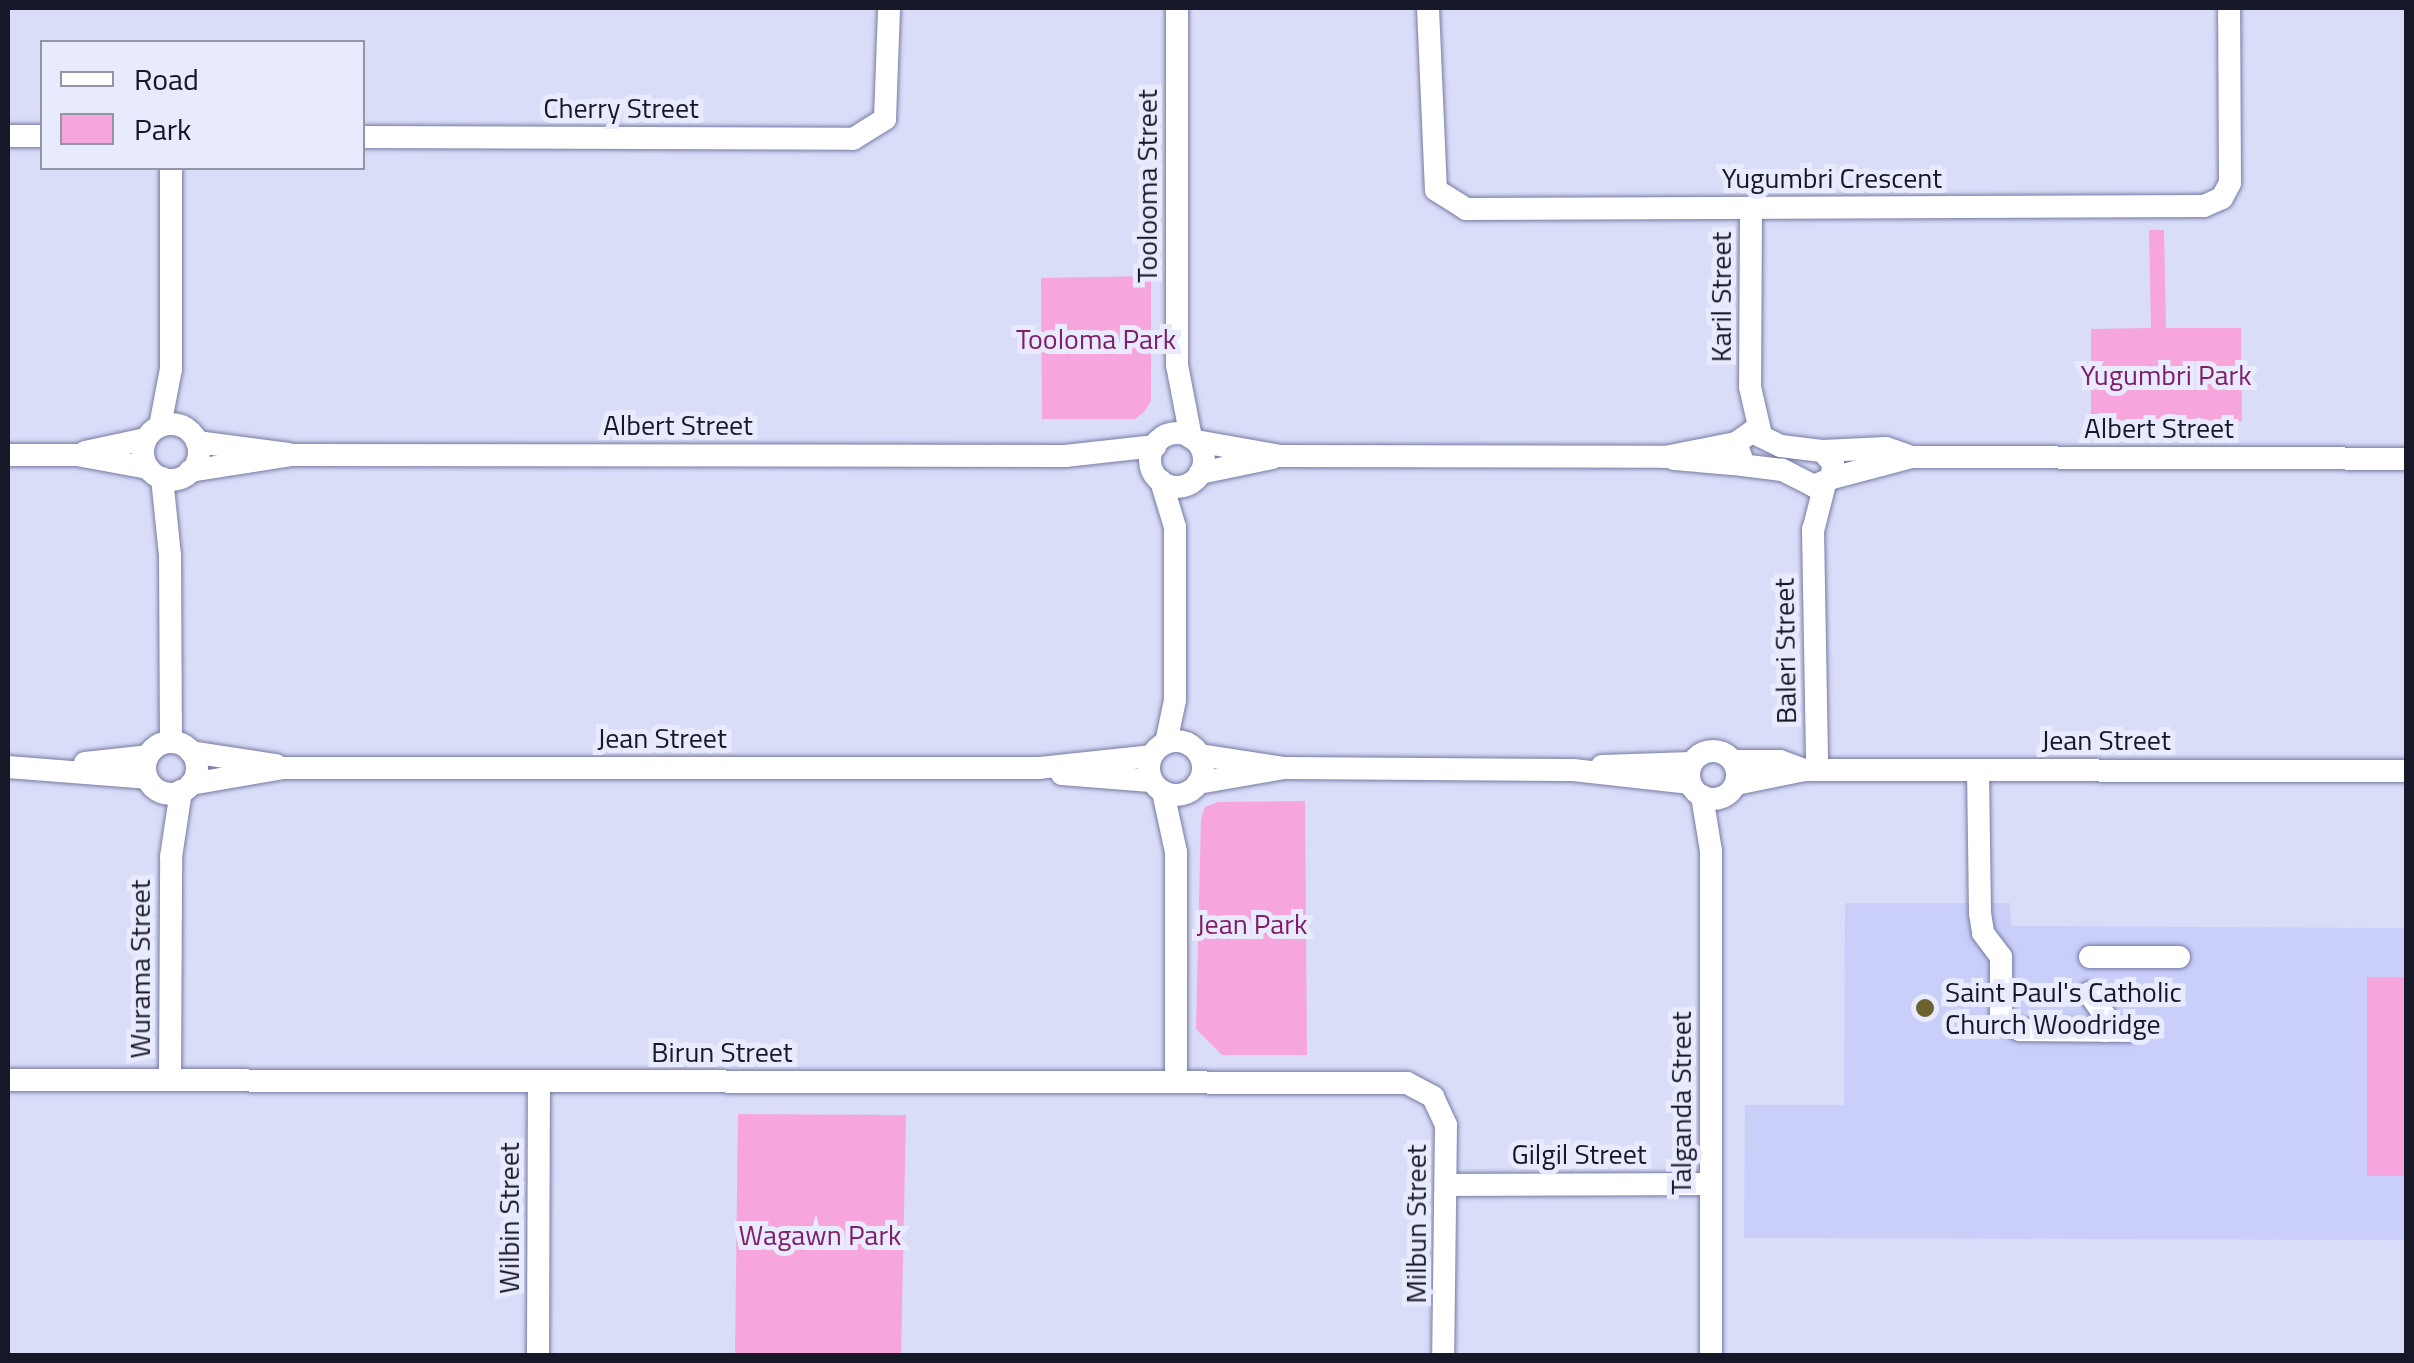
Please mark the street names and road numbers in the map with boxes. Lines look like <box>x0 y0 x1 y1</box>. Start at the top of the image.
street label: Toolooma Street <box>1130 89 1164 283</box>
street label: Cherry Street <box>543 91 699 125</box>
street label: Yugumbri Crescent <box>1722 161 1942 195</box>
street label: Karil Street <box>1704 232 1738 362</box>
street label: Albert Street <box>603 408 753 442</box>
street label: Albert Street <box>2084 411 2234 445</box>
street label: Baleri Street <box>1767 578 1803 724</box>
street label: Jean Street <box>597 721 727 755</box>
street label: Jean Street <box>2041 723 2171 757</box>
street label: Wurama Street <box>123 880 157 1058</box>
street label: Talganda Street <box>1664 1011 1698 1195</box>
street label: Birun Street <box>651 1035 793 1069</box>
street label: Gilgil Street <box>1511 1137 1647 1171</box>
street label: Wilbin Street <box>492 1142 526 1294</box>
street label: Milbun Street <box>1399 1144 1433 1304</box>

